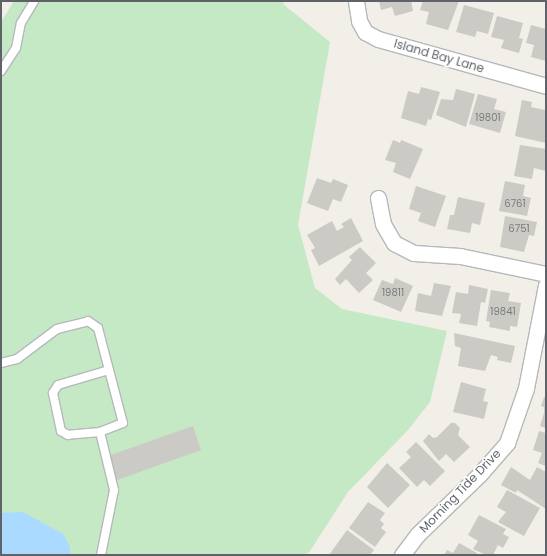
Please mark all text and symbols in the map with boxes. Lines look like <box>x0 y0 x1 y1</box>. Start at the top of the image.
street label: Island Bay Lane <box>392 36 486 76</box>
house number: 19801 <box>475 112 501 124</box>
house number: 6761 <box>504 198 526 210</box>
house number: 6751 <box>508 223 530 235</box>
house number: 19811 <box>382 287 404 299</box>
house number: 19841 <box>490 306 516 318</box>
street label: Morning Tide Drive <box>416 446 504 536</box>

